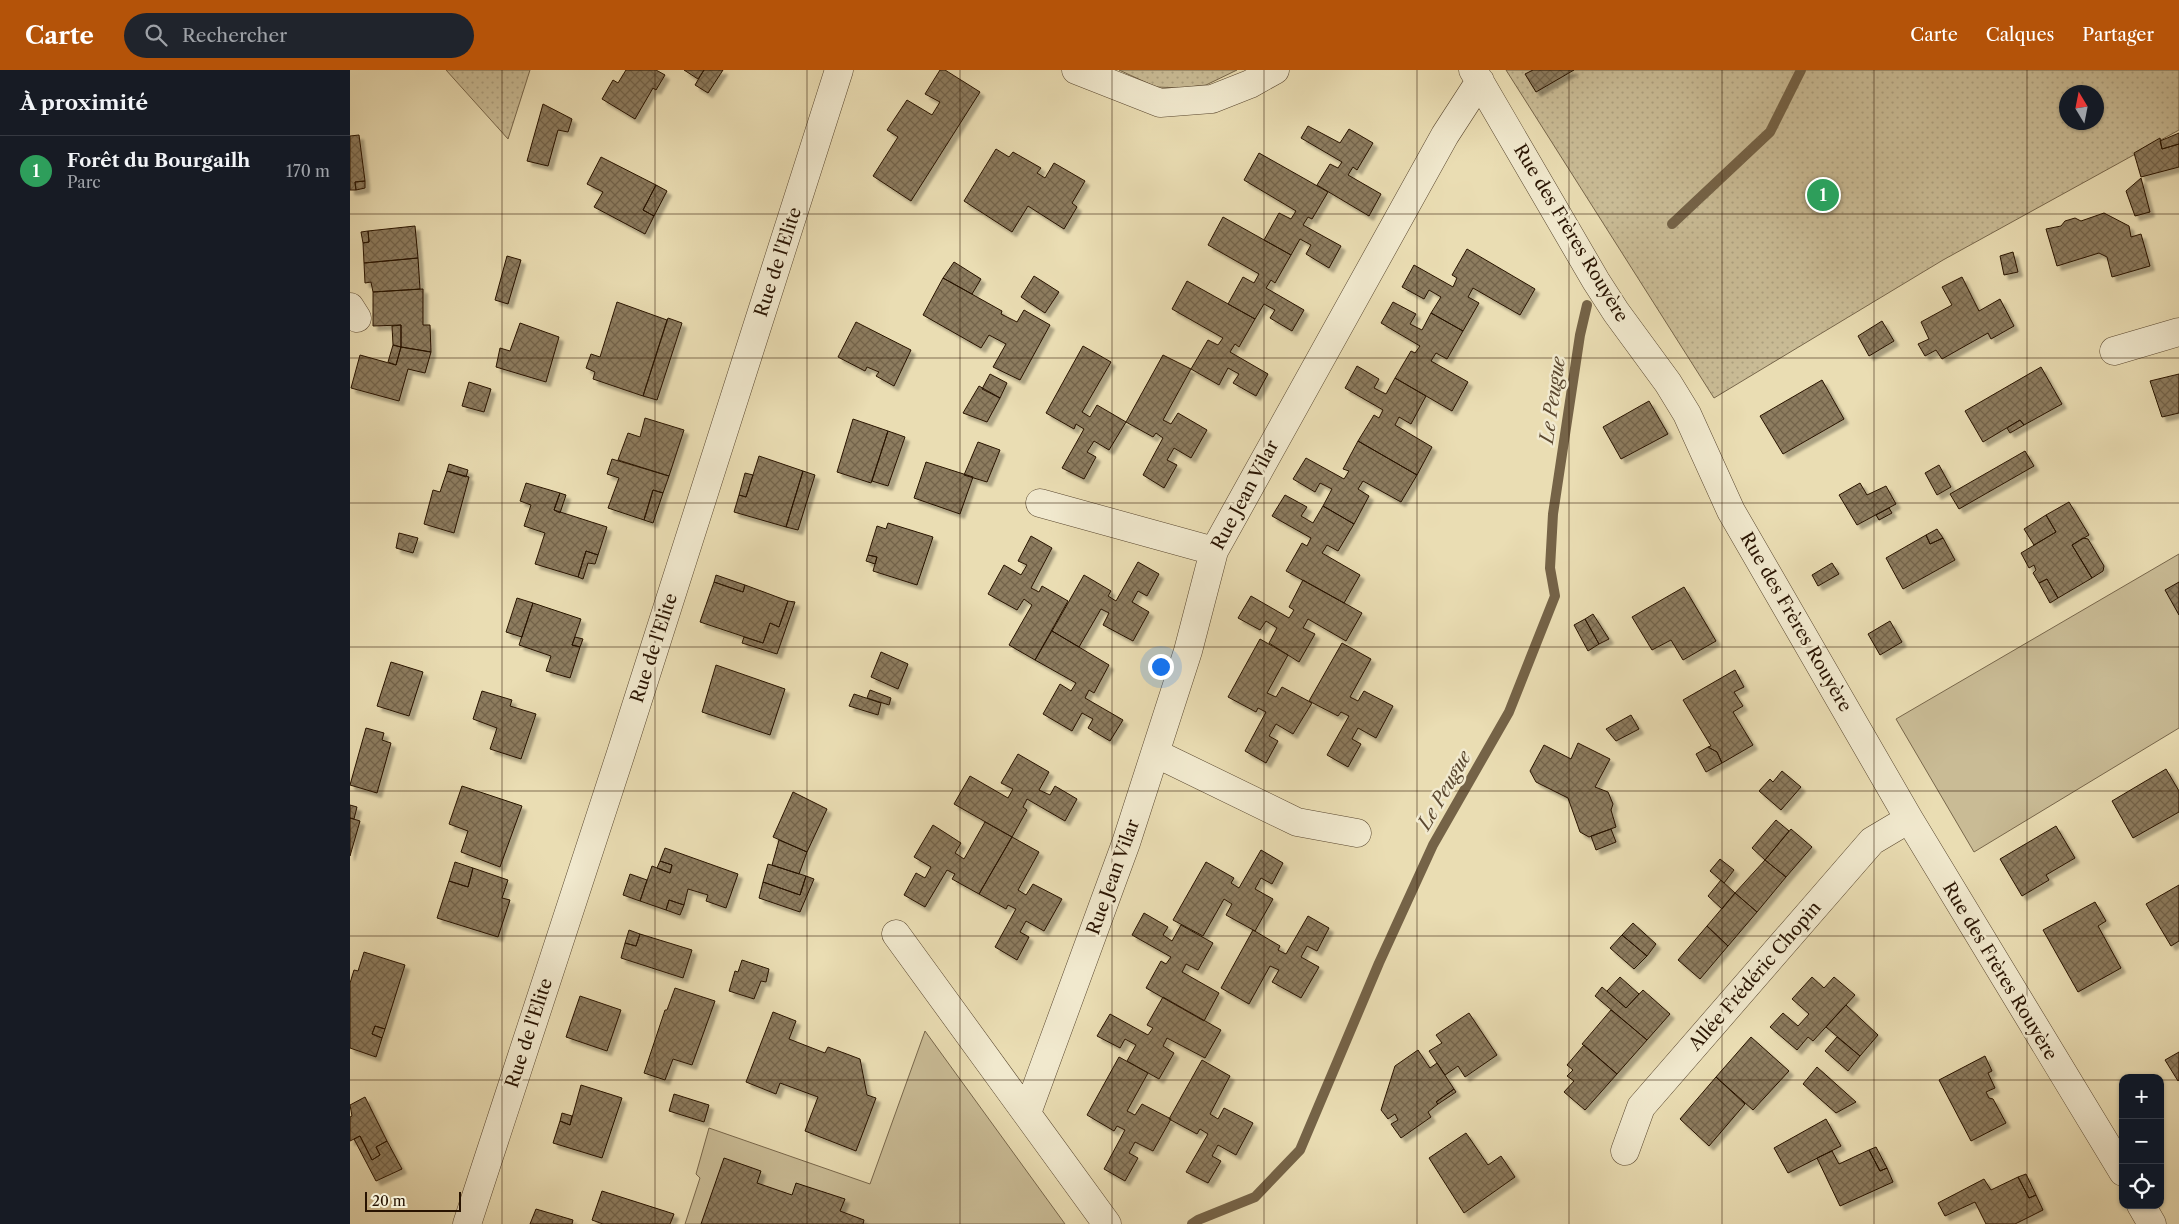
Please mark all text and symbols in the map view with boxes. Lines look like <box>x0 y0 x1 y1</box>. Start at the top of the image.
search box <box>124 13 474 58</box>
text: Carte <box>25 21 94 50</box>
icon: search <box>142 21 170 49</box>
text: Rechercher <box>182 24 287 47</box>
text: Carte <box>1910 24 1958 46</box>
text: Calques <box>1986 24 2054 46</box>
text: Partager <box>2082 24 2154 46</box>
north arrow <box>2059 85 2104 130</box>
text: À proximité <box>20 90 148 115</box>
street label: Rue des Frères Rouyère <box>1509 140 1633 326</box>
text: Forêt du Bourgailh <box>67 149 250 172</box>
text: 1 <box>32 161 40 181</box>
text: 170 m <box>286 161 330 181</box>
text: Parc <box>67 172 101 192</box>
pin: 1 <box>1807 176 1839 214</box>
street label: Rue de l'Elite <box>750 204 806 320</box>
water label: Le Peugue <box>1535 354 1570 447</box>
street label: Rue Jean Vilar <box>1207 436 1283 554</box>
street label: Rue des Frères Rouyère <box>1735 528 1857 716</box>
street label: Rue de l'Elite <box>626 590 682 706</box>
your location <box>1148 654 1174 680</box>
water label: Le Peugue <box>1412 746 1477 835</box>
street label: Rue Jean Vilar <box>1082 816 1144 938</box>
street label: Rue des Frères Rouyère <box>1938 878 2062 1064</box>
street label: Allée Frédéric Chopin <box>1684 897 1826 1056</box>
street label: Rue de l'Elite <box>501 975 557 1091</box>
map controls <box>2119 1074 2164 1209</box>
button: + <box>2119 1074 2164 1119</box>
button: − <box>2119 1119 2164 1164</box>
button: locate <box>2119 1164 2164 1209</box>
scale bar <box>365 1189 461 1212</box>
text: 20 m <box>372 1192 406 1210</box>

